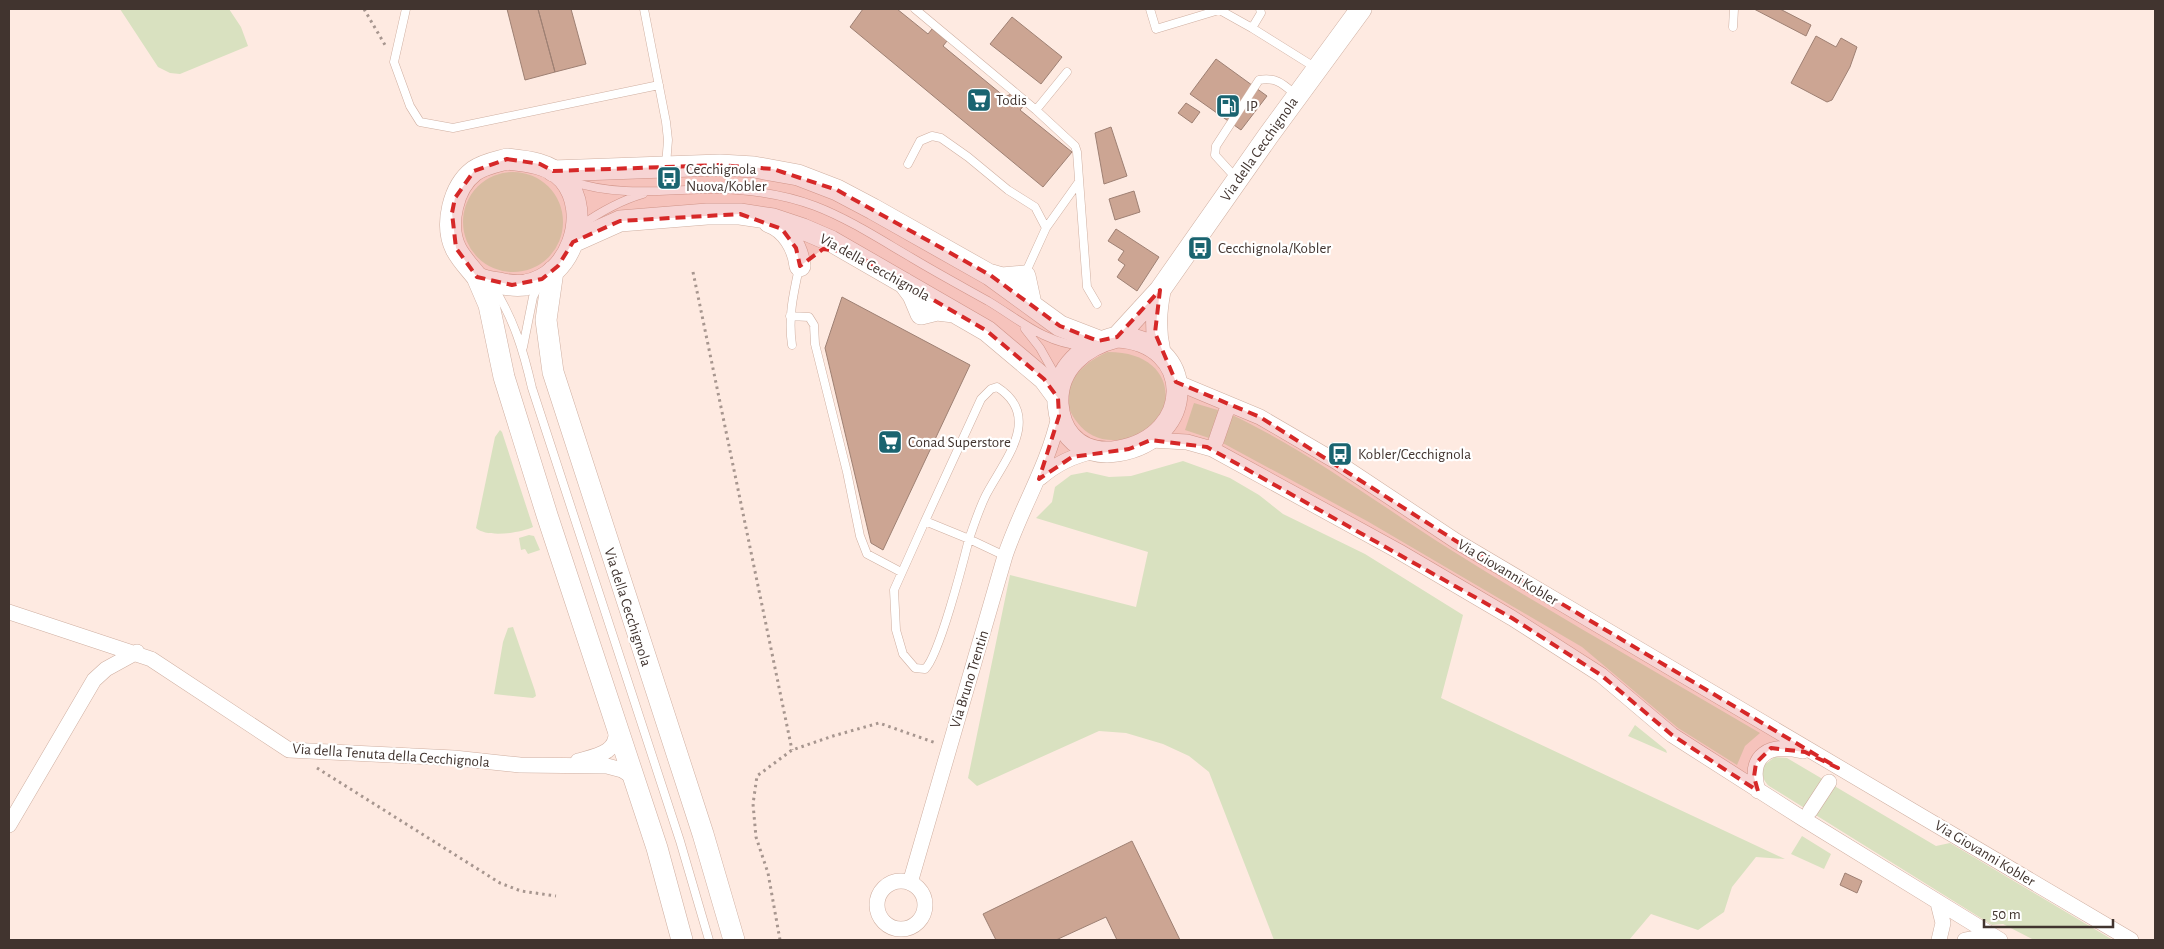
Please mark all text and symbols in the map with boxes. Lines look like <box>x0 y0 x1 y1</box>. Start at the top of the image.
supermarket icon: Todis <box>966 87 992 113</box>
place label: Todis <box>996 93 1027 108</box>
fuel station icon: IP <box>1215 93 1241 119</box>
street label: Via della Cecchignola <box>1218 94 1301 204</box>
place label: IP <box>1246 99 1258 114</box>
place label: Cecchignola Nuova/Kobler <box>686 162 767 194</box>
bus stop icon: Cecchignola Nuova/Kobler <box>656 165 682 191</box>
street label: Via della Cecchignola <box>817 231 932 304</box>
bus stop icon: Cecchignola/Kobler <box>1187 235 1213 261</box>
place label: Cecchignola/Kobler <box>1218 241 1331 256</box>
supermarket icon: Conad Superstore <box>877 429 903 455</box>
place label: Conad Superstore <box>908 435 1011 450</box>
bus stop icon: Kobler/Cecchignola <box>1327 441 1353 467</box>
place label: Kobler/Cecchignola <box>1358 447 1471 462</box>
street label: Via Giovanni Kobler <box>1455 537 1561 608</box>
street label: Via della Cecchignola <box>601 546 654 668</box>
street label: Via Bruno Trentin <box>947 628 991 730</box>
street label: Via della Tenuta della Cecchignola <box>292 741 490 770</box>
street label: Via Giovanni Kobler <box>1932 818 2038 889</box>
scale bar <box>1984 896 2113 928</box>
text: 50 m <box>1992 907 2021 922</box>

